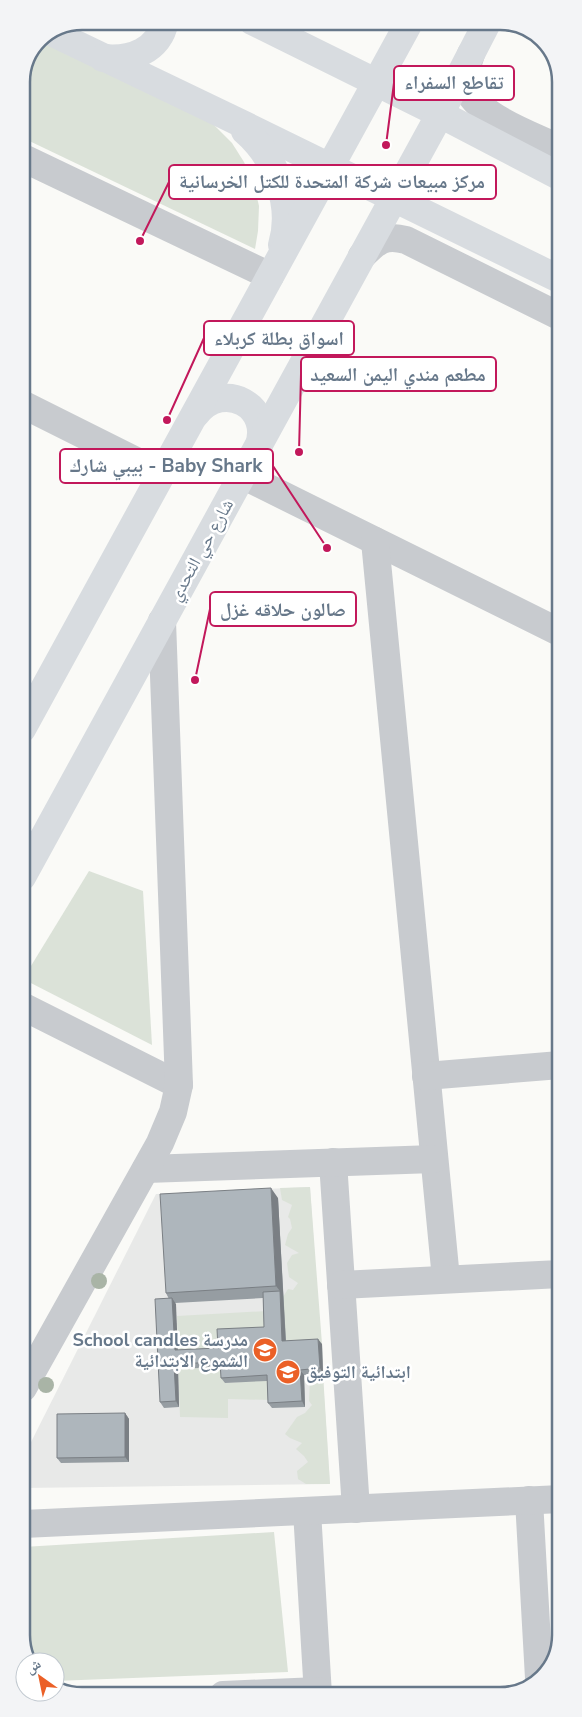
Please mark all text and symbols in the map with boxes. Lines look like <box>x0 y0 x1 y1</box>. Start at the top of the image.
callout: تقاطع السفراء <box>394 66 514 100</box>
text: تقاطع السفراء <box>404 70 505 96</box>
callout: مركز مبيعات شركة المتحدة للكتل الخرسانية <box>169 165 496 199</box>
text: مركز مبيعات شركة المتحدة للكتل الخرسانية <box>179 169 485 195</box>
callout: اسواق بطلة كربلاء <box>204 321 354 355</box>
text: اسواق بطلة كربلاء <box>214 326 344 352</box>
callout: مطعم مندي اليمن السعيد <box>301 357 496 391</box>
text: مطعم مندي اليمن السعيد <box>310 362 486 390</box>
callout: بيبي شارك - Baby Shark <box>60 449 273 483</box>
text: بيبي شارك - Baby Shark <box>70 453 263 481</box>
street label: شارع حي التحدي <box>163 495 241 607</box>
callout: صالون حلاقه غزل <box>210 592 356 626</box>
text: صالون حلاقه غزل <box>220 597 346 623</box>
place label: School candles مدرسة الشموع الابتدائية <box>73 1328 248 1373</box>
school or university icon: School candles مدرسة الشموع الابتدائية <box>252 1337 278 1363</box>
school or university icon: ابتدائية التوفيق <box>275 1359 301 1385</box>
place label: ابتدائية التوفيق <box>306 1360 411 1384</box>
north arrow <box>15 1652 65 1702</box>
text: ش <box>22 1654 45 1679</box>

